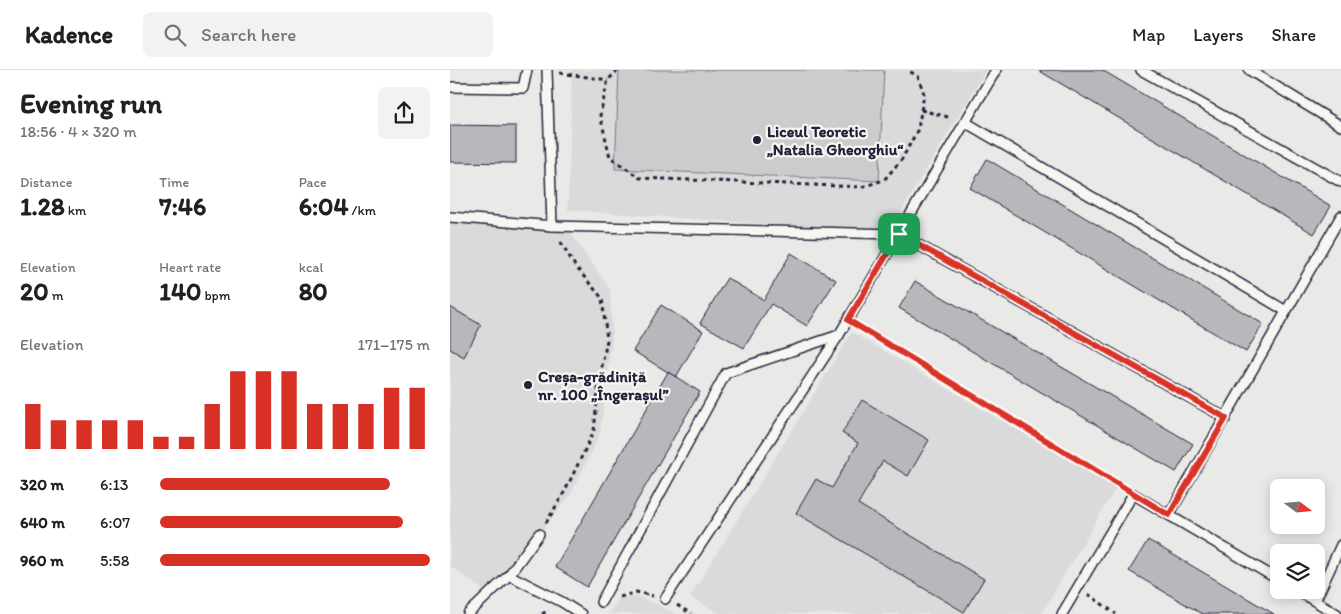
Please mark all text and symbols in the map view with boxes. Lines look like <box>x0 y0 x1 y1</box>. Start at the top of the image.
search box <box>143 12 493 57</box>
text: Kadence <box>25 20 113 49</box>
icon: search <box>161 21 189 49</box>
text: Search here <box>201 23 296 46</box>
text: Map <box>1132 24 1165 46</box>
text: Layers <box>1193 24 1243 46</box>
text: Share <box>1271 24 1316 46</box>
text: Evening run <box>20 86 162 120</box>
button: share <box>378 87 430 139</box>
text: 18:56 · 4 × 320 m <box>20 122 137 141</box>
place label: Liceul Teoretic „Natalia Gheorghiu“ <box>767 122 903 160</box>
marker: Liceul Teoretic „Natalia Gheorghiu“ <box>751 134 763 146</box>
text: Distance <box>20 174 72 191</box>
text: Time <box>159 174 189 191</box>
text: Pace <box>299 174 327 191</box>
text: 1.28 <box>20 191 65 221</box>
text: 7:46 <box>159 191 206 221</box>
text: 6:04 <box>299 191 348 221</box>
text: km <box>65 202 86 219</box>
text: /km <box>348 202 376 219</box>
pin <box>878 213 920 255</box>
icon: arrive <box>885 220 913 248</box>
text: Elevation <box>20 259 76 276</box>
text: Heart rate <box>159 259 221 276</box>
text: kcal <box>299 259 324 276</box>
text: 20 <box>20 276 49 306</box>
text: 140 <box>159 276 201 306</box>
text: 80 <box>299 276 328 306</box>
text: m <box>49 287 64 304</box>
text: bpm <box>201 287 230 304</box>
text: Elevation <box>20 335 84 354</box>
text: 171–175 m <box>357 335 430 354</box>
place label: Creșa-grădiniță nr. 100 „Îngerașul” <box>537 367 669 405</box>
marker: Creșa-grădiniță nr. 100 „Îngerașul” <box>522 379 534 391</box>
text: 320 m <box>20 475 64 494</box>
text: 6:13 <box>100 475 129 494</box>
north arrow <box>1270 479 1325 534</box>
map controls <box>1270 479 1325 599</box>
text: 640 m <box>20 513 65 532</box>
text: 6:07 <box>100 513 130 532</box>
button: layers <box>1270 544 1325 599</box>
text: 960 m <box>20 551 64 570</box>
text: 5:58 <box>100 551 130 570</box>

